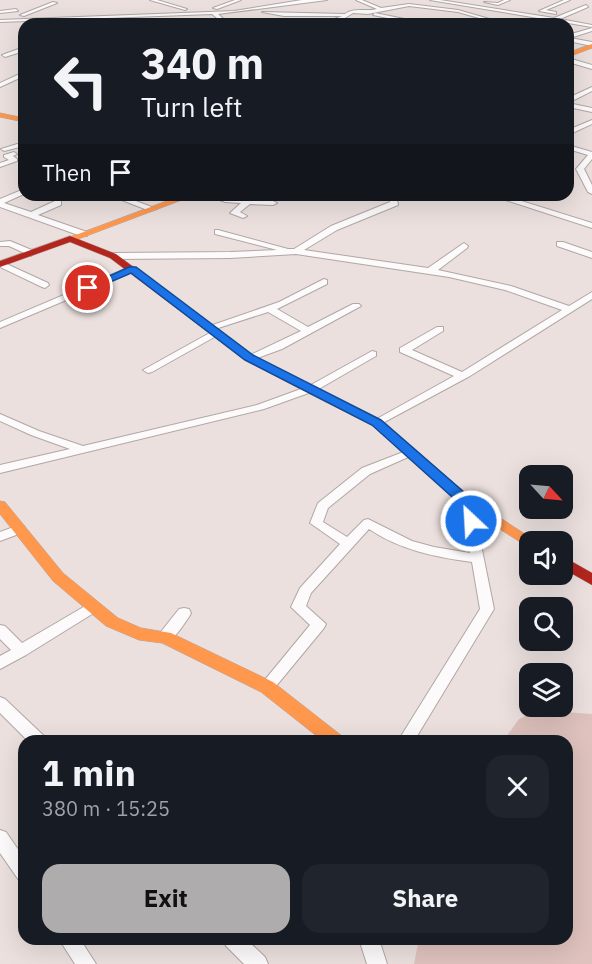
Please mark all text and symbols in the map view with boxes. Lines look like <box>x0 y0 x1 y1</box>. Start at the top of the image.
text: 340 m <box>141 36 264 91</box>
icon: left <box>42 42 120 120</box>
text: Turn left <box>141 89 242 124</box>
icon: arrive <box>104 156 137 189</box>
text: Then <box>42 158 92 187</box>
pin <box>62 262 113 313</box>
icon: arrive <box>71 271 104 304</box>
north arrow <box>519 465 573 519</box>
map controls <box>519 465 573 717</box>
position arrow <box>439 489 503 553</box>
button: sound <box>519 531 573 585</box>
button: search <box>519 597 573 651</box>
button: layers <box>519 663 573 717</box>
text: 1 min <box>42 749 136 796</box>
button: close <box>486 755 549 818</box>
text: 380 m · 15:25 <box>42 795 170 822</box>
button: Exit <box>42 864 290 933</box>
button: Share <box>302 864 549 933</box>

